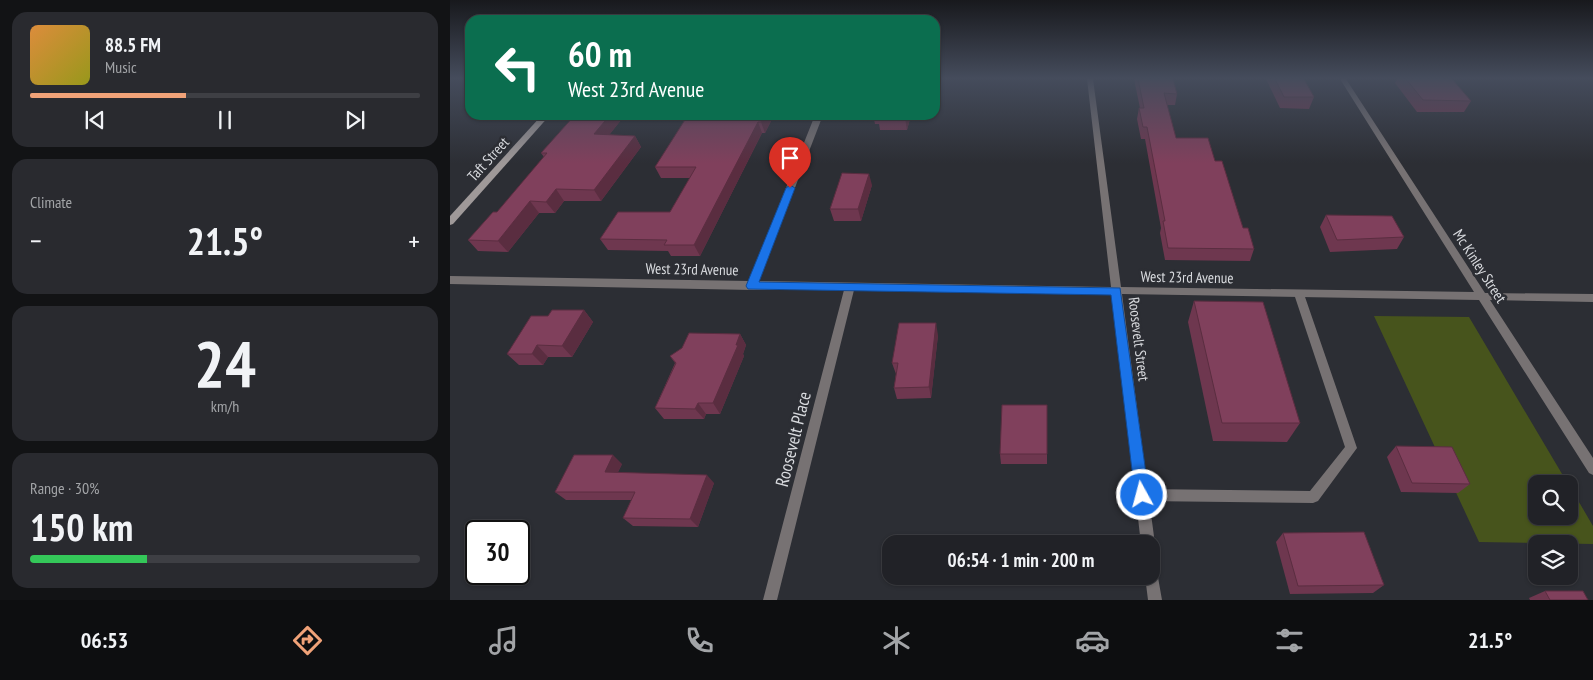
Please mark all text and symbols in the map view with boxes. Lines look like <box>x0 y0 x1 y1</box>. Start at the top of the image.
text: 60 m <box>568 31 632 77</box>
text: 88.5 FM <box>105 33 161 57</box>
icon: left <box>485 35 550 100</box>
text: Music <box>105 57 137 77</box>
text: West 23rd Avenue <box>568 75 704 103</box>
icon: previous <box>81 106 109 134</box>
icon: pause <box>211 106 239 134</box>
icon: next <box>341 106 369 134</box>
street label: Taft Street <box>463 133 513 185</box>
pin <box>769 137 811 188</box>
icon: arrive <box>776 144 804 172</box>
text: Climate <box>30 192 72 212</box>
text: 21.5° <box>187 216 263 265</box>
text: − <box>30 222 42 259</box>
text: + <box>408 222 420 259</box>
street label: Mc Kinley Street <box>1449 226 1511 306</box>
street label: West 23rd Avenue <box>645 259 739 279</box>
street label: West 23rd Avenue <box>1140 267 1234 287</box>
street label: Roosevelt Street <box>1124 296 1154 382</box>
text: 24 <box>194 321 256 405</box>
street label: Roosevelt Place <box>770 389 816 489</box>
text: km/h <box>211 396 239 416</box>
position arrow <box>1115 468 1167 520</box>
map controls <box>1528 475 1578 585</box>
button: search <box>1528 475 1578 525</box>
text: Range · 30% <box>30 478 99 498</box>
text: 150 km <box>30 502 133 551</box>
speed limit sign: 30 <box>465 520 530 585</box>
button: layers <box>1528 535 1578 585</box>
text: 06:54 · 1 min · 200 m <box>948 548 1094 572</box>
icon: directions <box>290 623 325 658</box>
icon: music <box>486 623 521 658</box>
icon: phone <box>682 623 717 658</box>
icon: climate <box>879 623 914 658</box>
icon: car <box>1075 623 1110 658</box>
icon: filters <box>1272 623 1307 658</box>
text: 06:53 <box>81 626 128 654</box>
text: 21.5° <box>1468 626 1512 654</box>

